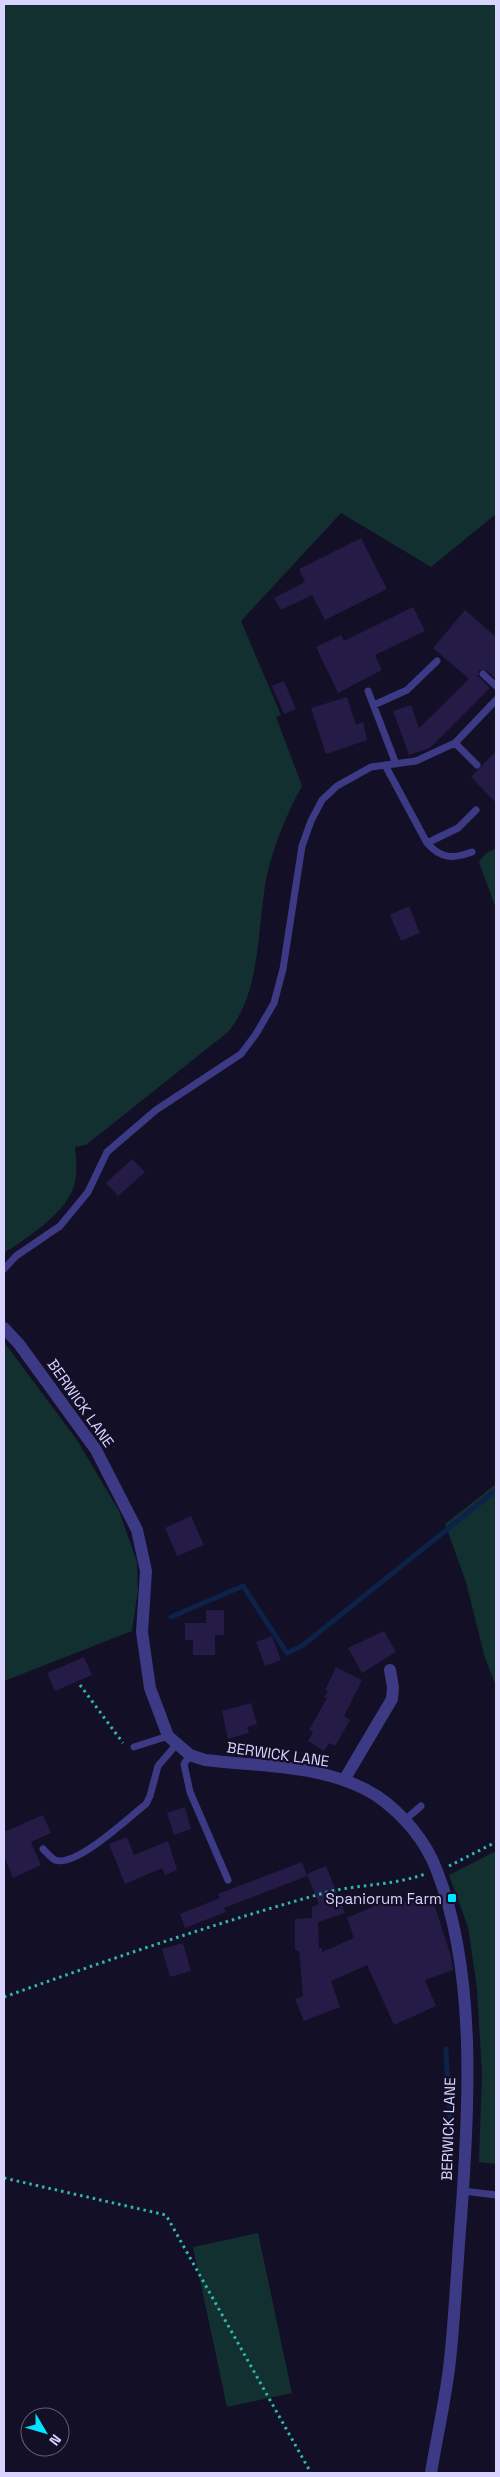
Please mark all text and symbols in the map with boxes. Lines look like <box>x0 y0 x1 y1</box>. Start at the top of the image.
street label: BERWICK LANE <box>44 1355 118 1451</box>
street label: BERWICK LANE <box>226 1737 330 1771</box>
place label: Spaniorum Farm <box>326 1889 442 1908</box>
marker: Spaniorum Farm <box>446 1892 458 1904</box>
street label: BERWICK LANE <box>437 2077 459 2181</box>
north arrow <box>20 2407 70 2457</box>
text: N <box>45 2431 65 2449</box>

